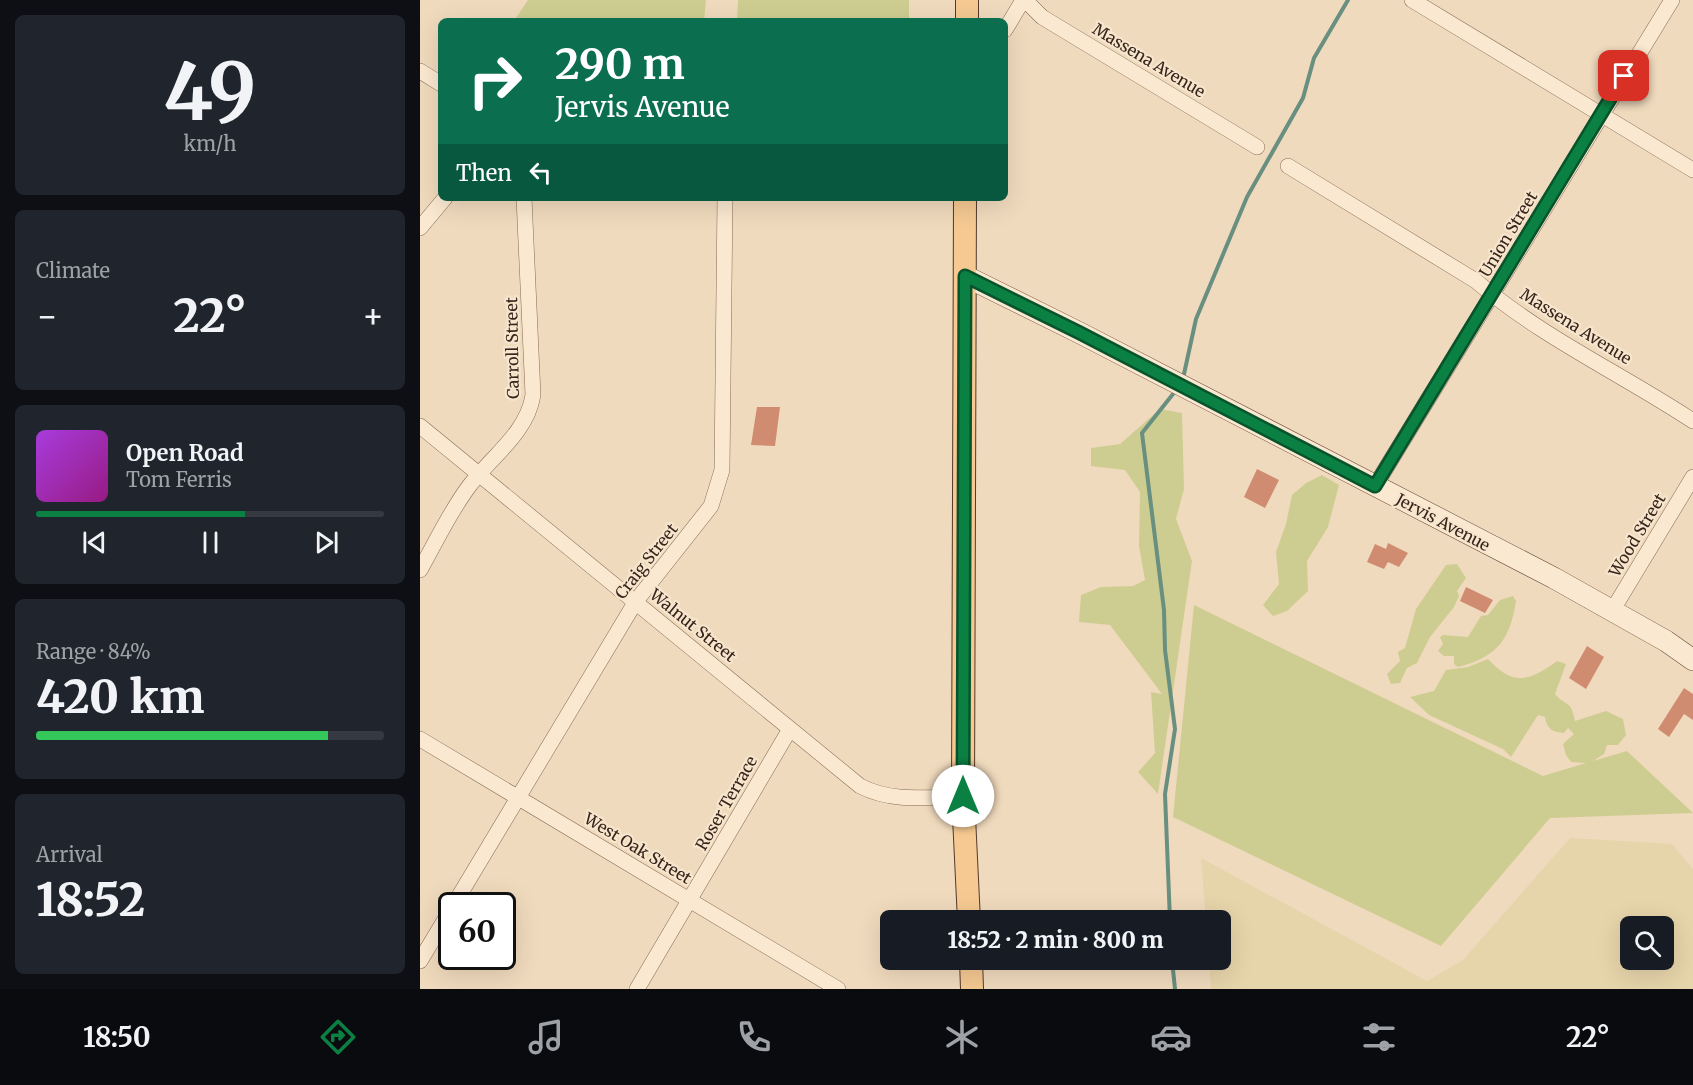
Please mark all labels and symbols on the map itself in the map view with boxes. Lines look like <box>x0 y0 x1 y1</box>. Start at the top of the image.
street label: Massena Avenue <box>1089 19 1209 101</box>
pin <box>1598 50 1649 101</box>
street label: Union Street <box>1475 187 1542 281</box>
street label: Massena Avenue <box>1517 284 1635 368</box>
street label: Carroll Street <box>501 296 523 399</box>
street label: Jervis Avenue <box>1392 488 1493 555</box>
street label: Wood Street <box>1604 489 1670 581</box>
street label: Craig Street <box>610 519 682 603</box>
street label: Walnut Street <box>645 584 741 666</box>
street label: Roser Terrace <box>691 752 761 854</box>
position arrow <box>931 764 995 828</box>
street label: West Oak Street <box>580 808 696 888</box>
speed limit sign: 60 <box>438 892 516 970</box>

